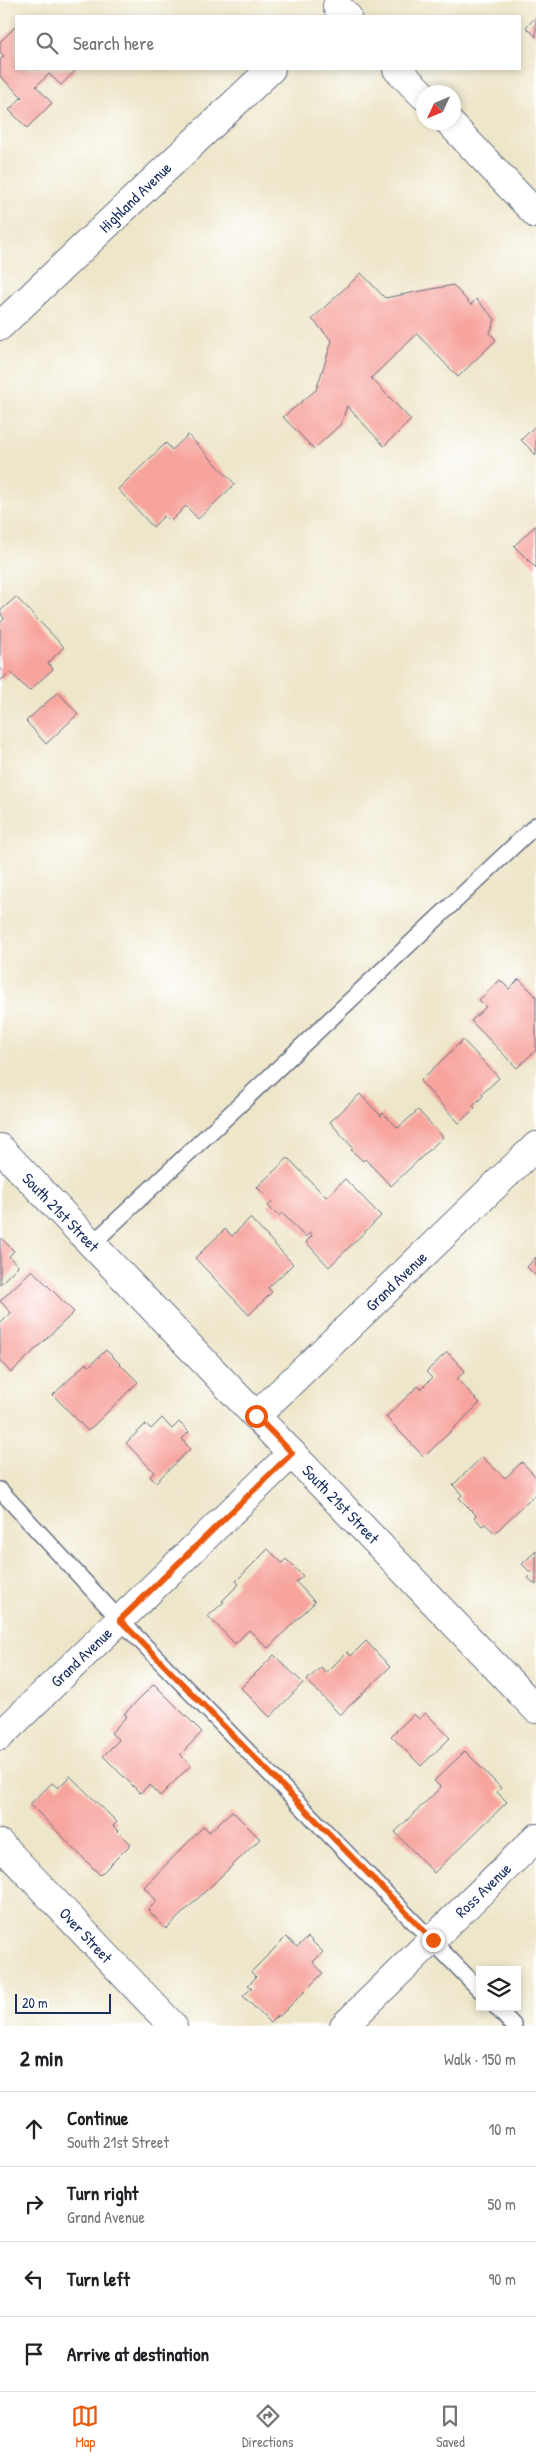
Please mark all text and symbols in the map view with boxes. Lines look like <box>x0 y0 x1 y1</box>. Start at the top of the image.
search box <box>15 15 521 70</box>
icon: search <box>33 29 61 57</box>
text: Search here <box>73 30 154 56</box>
north arrow <box>416 85 461 130</box>
street label: Highland Avenue <box>94 156 177 237</box>
street label: South 21st Street <box>18 1168 105 1257</box>
street label: Grand Avenue <box>360 1246 432 1316</box>
route start <box>245 1405 268 1428</box>
street label: South 21st Street <box>298 1460 385 1549</box>
street label: Grand Avenue <box>45 1622 117 1692</box>
street label: Ross Avenue <box>450 1857 516 1922</box>
street label: Over Street <box>55 1902 118 1968</box>
route end <box>422 1929 445 1952</box>
map controls <box>476 1966 521 2011</box>
button: layers <box>476 1966 521 2011</box>
scale bar <box>15 1991 111 2014</box>
text: 20 m <box>22 1993 48 2012</box>
text: 2 min <box>20 2044 63 2073</box>
text: Walk · 150 m <box>444 2048 516 2070</box>
text: Continue <box>67 2105 128 2131</box>
icon: ahead <box>20 2115 48 2143</box>
text: 10 m <box>488 2118 516 2140</box>
text: South 21st Street <box>67 2131 169 2153</box>
text: Turn right <box>67 2180 138 2206</box>
icon: right <box>20 2190 48 2218</box>
text: 50 m <box>488 2193 516 2215</box>
text: Grand Avenue <box>67 2206 145 2228</box>
icon: left <box>20 2265 48 2293</box>
text: Turn left <box>67 2266 130 2292</box>
text: 90 m <box>488 2268 516 2290</box>
icon: arrive <box>20 2340 48 2368</box>
text: Arrive at destination <box>67 2341 209 2367</box>
tab: Map <box>71 2402 99 2451</box>
tab: Directions <box>242 2402 293 2451</box>
tab: Saved <box>436 2402 465 2451</box>

